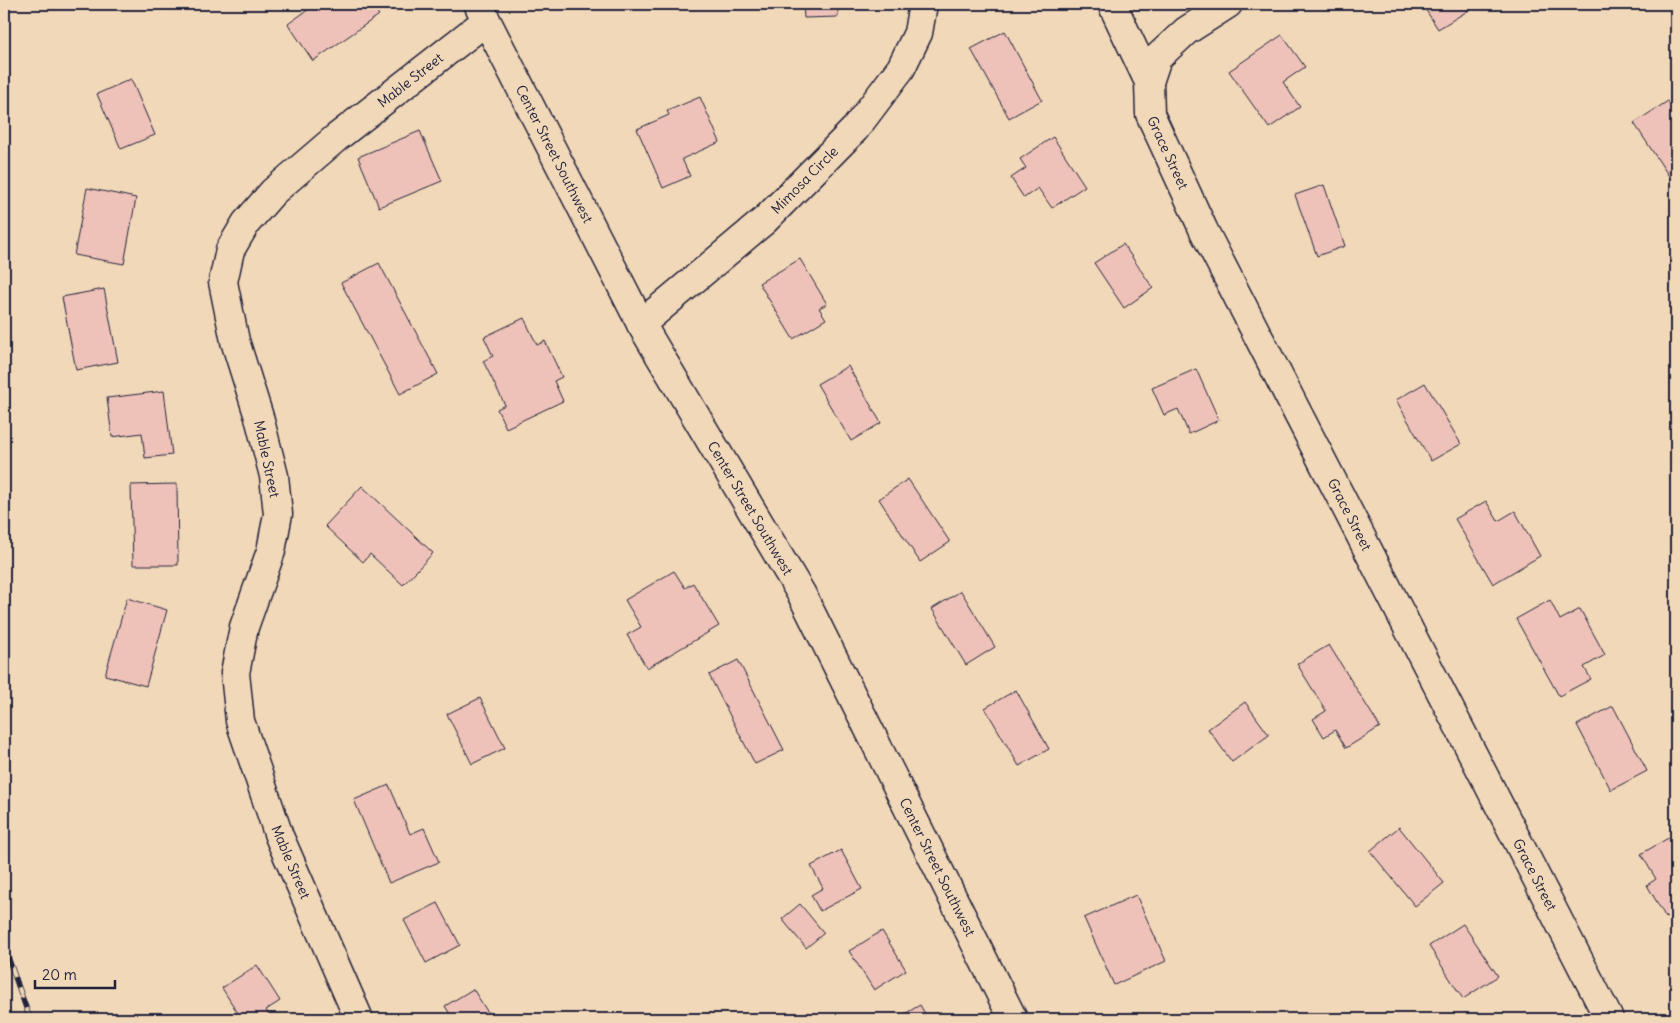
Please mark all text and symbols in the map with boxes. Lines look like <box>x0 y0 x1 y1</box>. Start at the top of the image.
street label: Mable Street <box>374 49 447 111</box>
street label: Center Street Southwest <box>512 82 597 226</box>
street label: Grace Street <box>1143 113 1193 193</box>
street label: Mimosa Circle <box>767 142 842 218</box>
street label: Mable Street <box>250 419 284 499</box>
street label: Center Street Southwest <box>704 438 797 578</box>
street label: Grace Street <box>1324 475 1376 554</box>
street label: Center Street Southwest <box>895 795 980 940</box>
street label: Mable Street <box>267 822 315 902</box>
street label: Grace Street <box>1509 836 1561 914</box>
scale bar <box>35 958 115 990</box>
text: 20 m <box>42 965 77 984</box>

